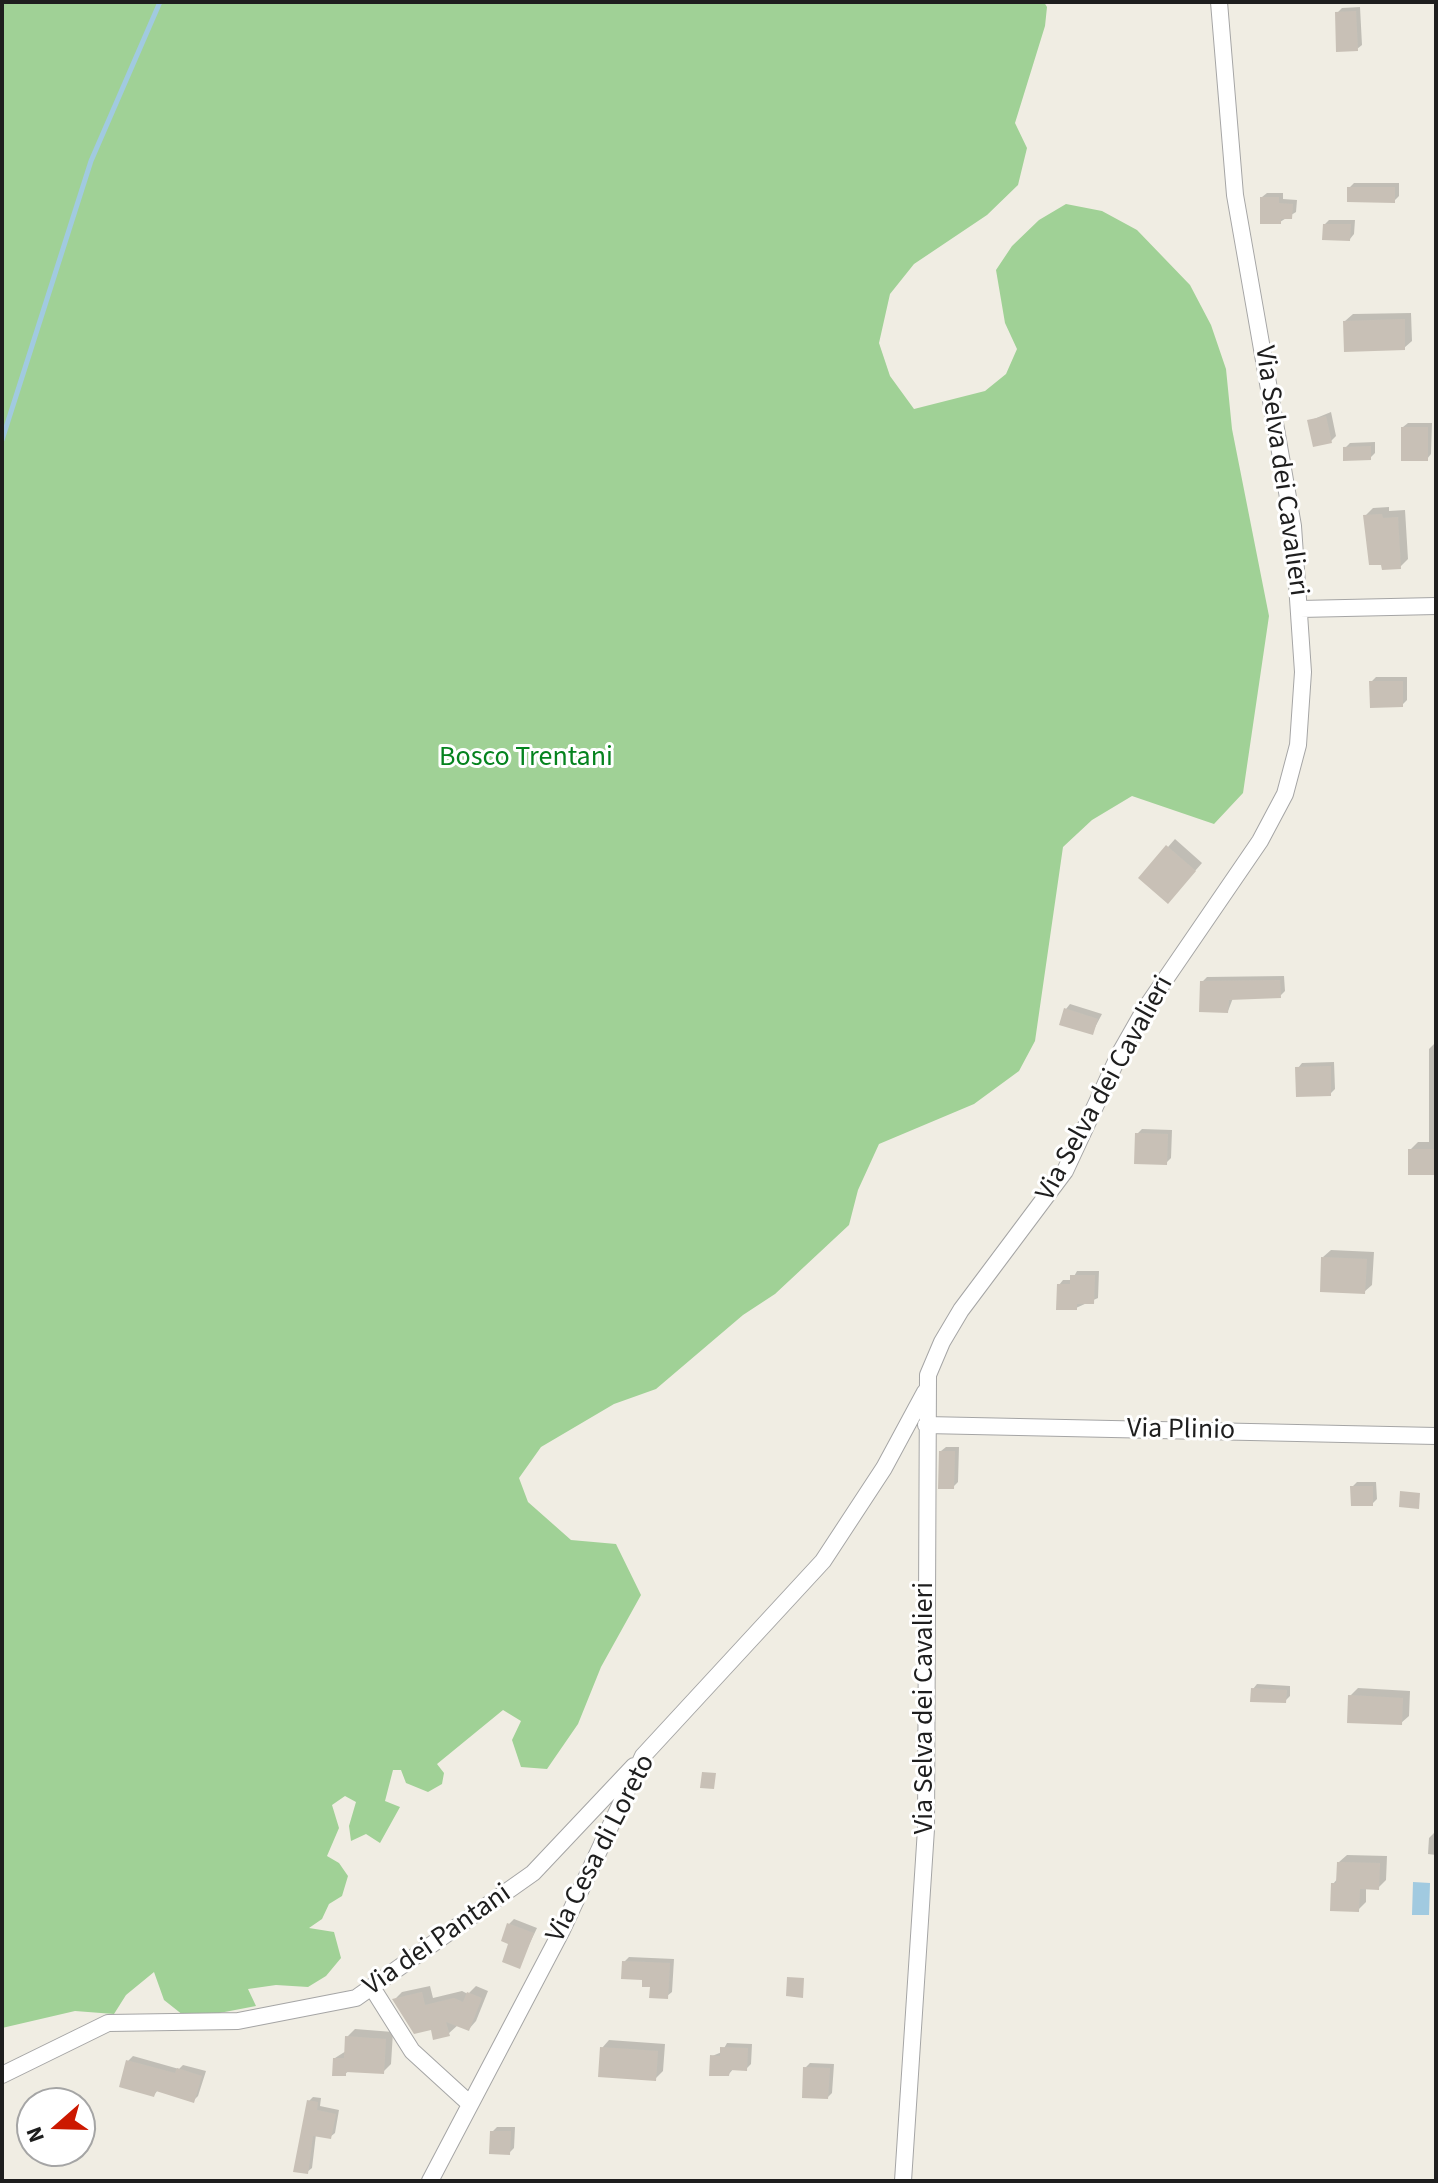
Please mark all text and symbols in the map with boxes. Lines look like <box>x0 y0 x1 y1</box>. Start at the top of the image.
street label: Via Selva dei Cavalieri <box>1246 344 1314 598</box>
park label: Bosco Trentani <box>439 742 613 776</box>
street label: Via Selva dei Cavalieri <box>1030 970 1182 1208</box>
street label: Via Plinio <box>1127 1413 1235 1449</box>
street label: Via Selva dei Cavalieri <box>909 1582 943 1834</box>
street label: Via Cesa di Loreto <box>540 1750 664 1948</box>
street label: Via dei Pantani <box>358 1878 518 2004</box>
north arrow <box>16 2087 96 2167</box>
text: N <box>18 2122 53 2147</box>

